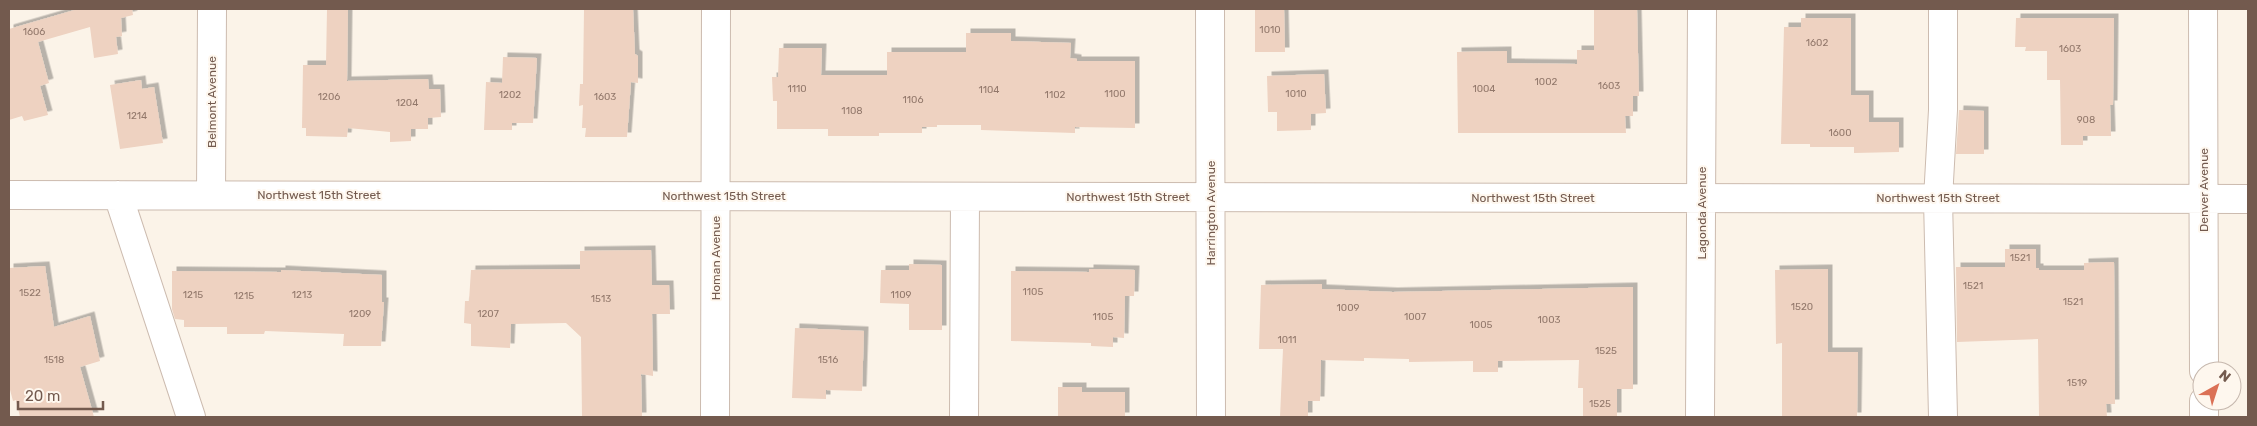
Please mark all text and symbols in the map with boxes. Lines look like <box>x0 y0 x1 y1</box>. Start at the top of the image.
house number: 1010 <box>1259 24 1281 36</box>
house number: 1606 <box>23 26 45 38</box>
house number: 1602 <box>1806 37 1828 49</box>
house number: 1603 <box>2059 43 2081 55</box>
street label: Belmont Avenue <box>205 56 219 148</box>
house number: 1002 <box>1535 76 1558 88</box>
house number: 1603 <box>1598 80 1620 92</box>
house number: 1110 <box>787 83 807 95</box>
house number: 1004 <box>1472 83 1496 95</box>
house number: 1104 <box>978 84 1000 96</box>
house number: 1100 <box>1104 88 1126 100</box>
house number: 1010 <box>1285 88 1307 100</box>
house number: 1202 <box>499 89 521 101</box>
house number: 1102 <box>1045 89 1066 101</box>
house number: 1206 <box>318 91 340 103</box>
house number: 1603 <box>594 91 616 103</box>
house number: 1106 <box>903 94 923 106</box>
house number: 1204 <box>396 97 418 109</box>
house number: 1108 <box>841 105 863 117</box>
house number: 1214 <box>127 110 147 122</box>
house number: 908 <box>2077 114 2095 126</box>
house number: 1600 <box>1828 127 1852 139</box>
street label: Denver Avenue <box>2197 148 2211 232</box>
street label: Harrington Avenue <box>1204 160 1218 266</box>
street label: Lagonda Avenue <box>1695 166 1709 260</box>
street label: Northwest 15th Street <box>257 188 381 202</box>
street label: Northwest 15th Street <box>662 189 786 203</box>
street label: Northwest 15th Street <box>1066 190 1190 204</box>
street label: Northwest 15th Street <box>1471 191 1595 205</box>
street label: Northwest 15th Street <box>1876 191 2000 205</box>
street label: Homan Avenue <box>709 215 723 300</box>
house number: 1521 <box>2010 252 2030 264</box>
house number: 1521 <box>1963 280 1983 292</box>
house number: 1105 <box>1023 286 1043 298</box>
house number: 1522 <box>19 287 41 299</box>
house number: 1215 <box>183 289 203 301</box>
house number: 1213 <box>292 289 312 301</box>
house number: 1109 <box>891 289 911 301</box>
house number: 1215 <box>234 290 254 302</box>
house number: 1513 <box>591 293 611 305</box>
house number: 1521 <box>2063 296 2083 308</box>
house number: 1520 <box>1791 301 1813 313</box>
house number: 1009 <box>1337 302 1360 314</box>
house number: 1209 <box>349 308 371 320</box>
house number: 1207 <box>477 308 499 320</box>
house number: 1105 <box>1093 311 1113 323</box>
house number: 1007 <box>1404 311 1426 323</box>
house number: 1003 <box>1538 314 1561 326</box>
house number: 1005 <box>1470 319 1493 331</box>
house number: 1011 <box>1277 334 1297 346</box>
house number: 1525 <box>1595 345 1617 357</box>
house number: 1518 <box>44 354 64 366</box>
house number: 1516 <box>818 354 838 366</box>
north arrow <box>2192 361 2242 411</box>
text: N <box>2216 367 2234 386</box>
house number: 1519 <box>2067 377 2087 389</box>
scale bar <box>18 378 102 410</box>
text: 20 m <box>25 387 60 405</box>
house number: 1525 <box>1589 398 1611 410</box>

